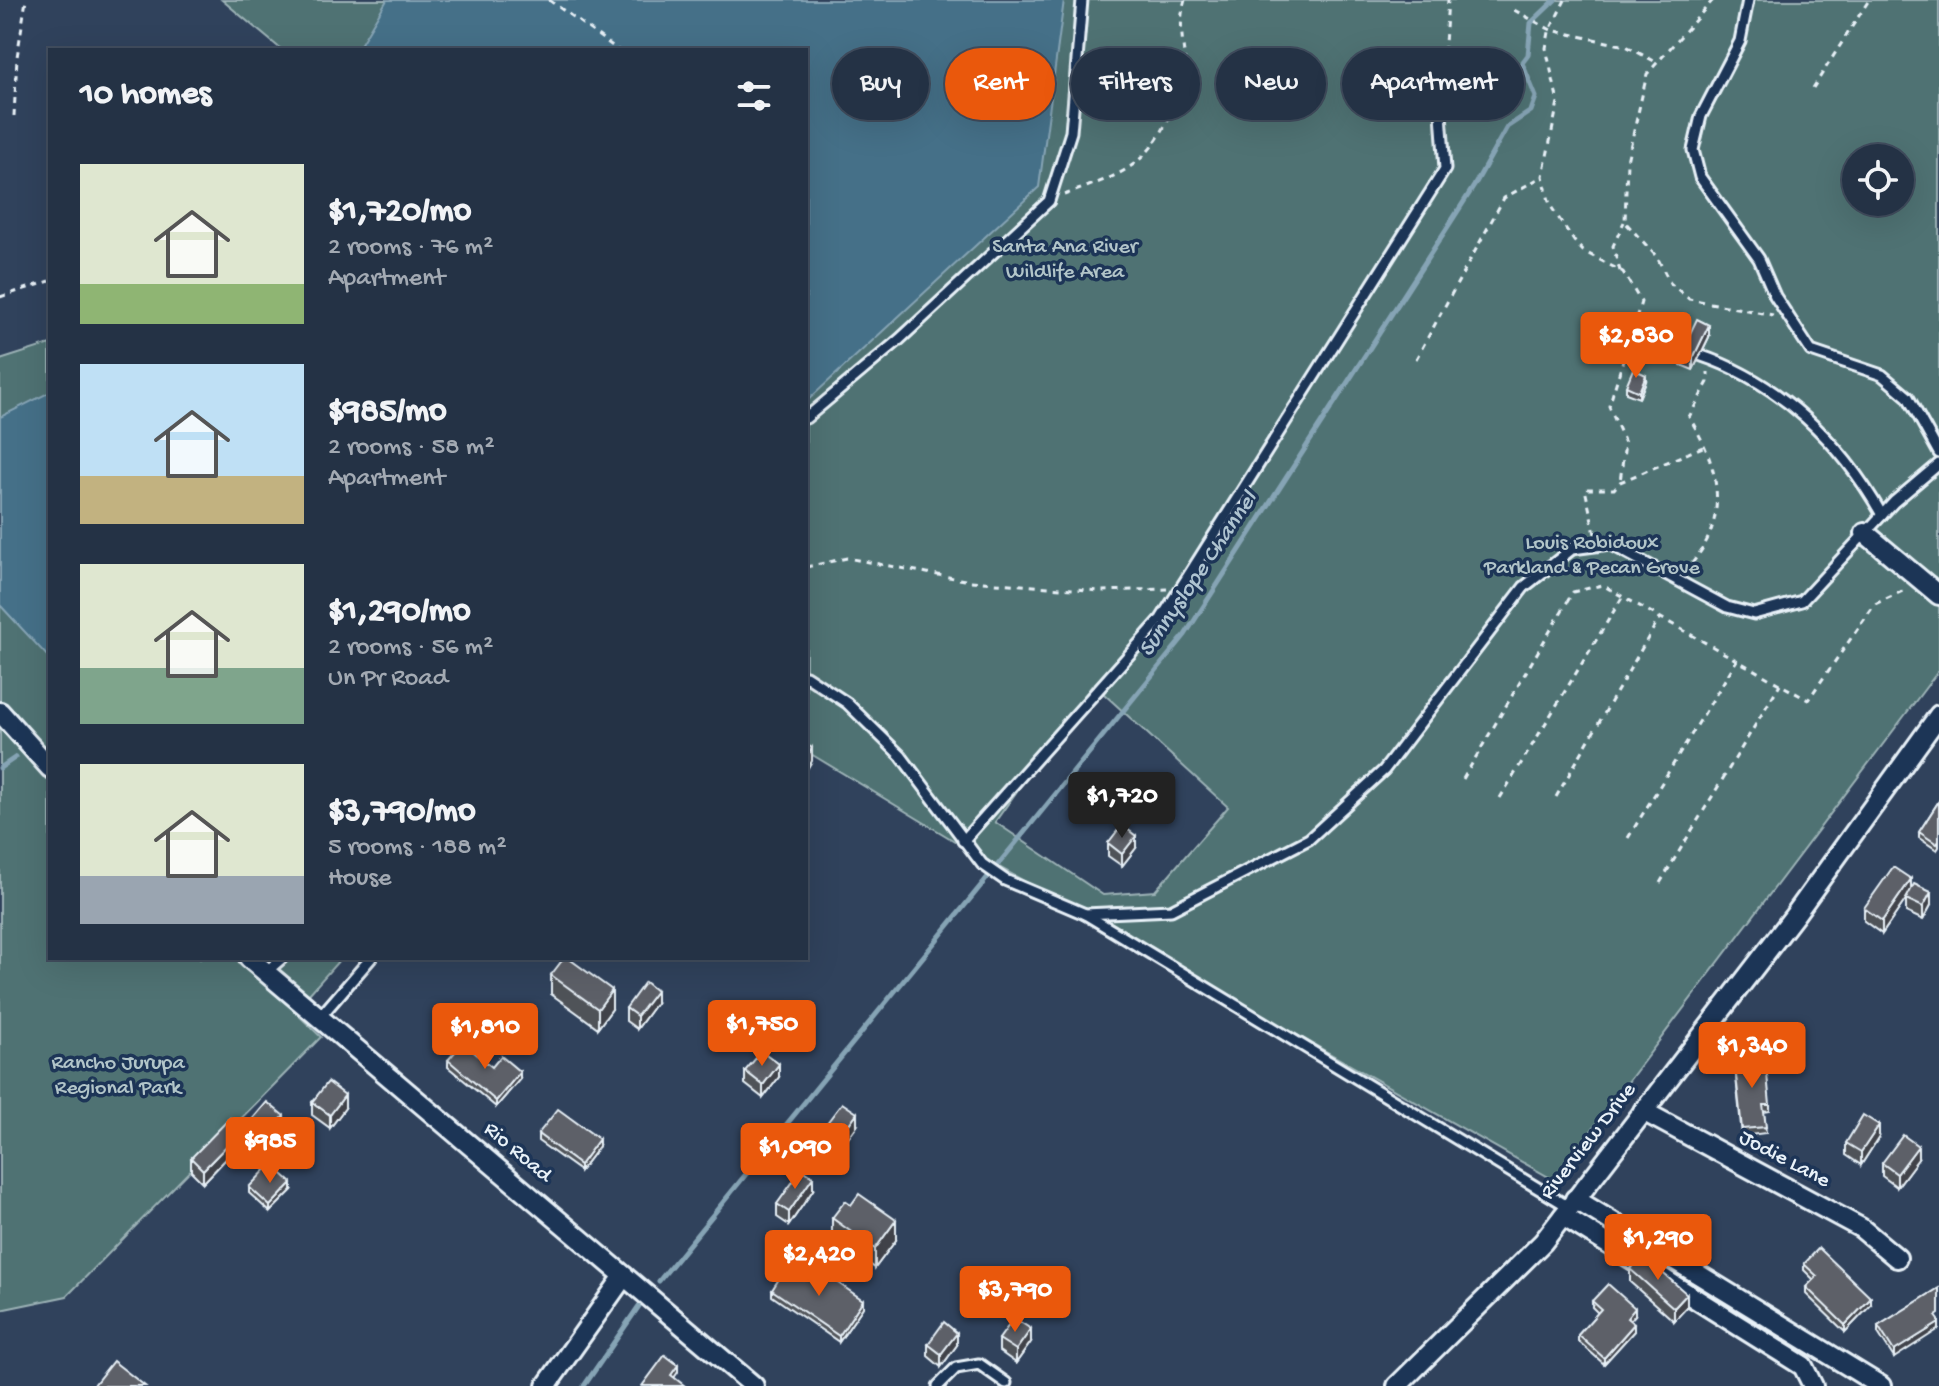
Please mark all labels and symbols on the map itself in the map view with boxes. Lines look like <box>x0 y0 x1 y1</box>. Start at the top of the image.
park label: Santa Ana River Wildlife Area <box>992 235 1140 286</box>
pin: $2,830 <box>1571 312 1701 380</box>
water label: Sunnyslope Channel <box>1133 485 1266 663</box>
park label: Louis Robidoux Parkland & Pecan Grove <box>1483 531 1701 582</box>
pin: $1,720 <box>1057 772 1187 840</box>
pin: $1,750 <box>697 1000 827 1068</box>
pin: $1,810 <box>420 1003 550 1071</box>
pin: $1,340 <box>1687 1022 1817 1090</box>
park label: Rancho Jurupa Regional Park <box>51 1051 185 1102</box>
street label: Riverview Drive <box>1535 1078 1643 1206</box>
pin: $985 <box>223 1117 317 1185</box>
street label: Rio Road <box>478 1117 558 1190</box>
pin: $1,090 <box>730 1123 860 1191</box>
street label: Jodie Lane <box>1734 1125 1835 1195</box>
pin: $1,290 <box>1593 1214 1723 1282</box>
pin: $2,420 <box>754 1230 884 1298</box>
pin: $3,790 <box>950 1266 1080 1334</box>

